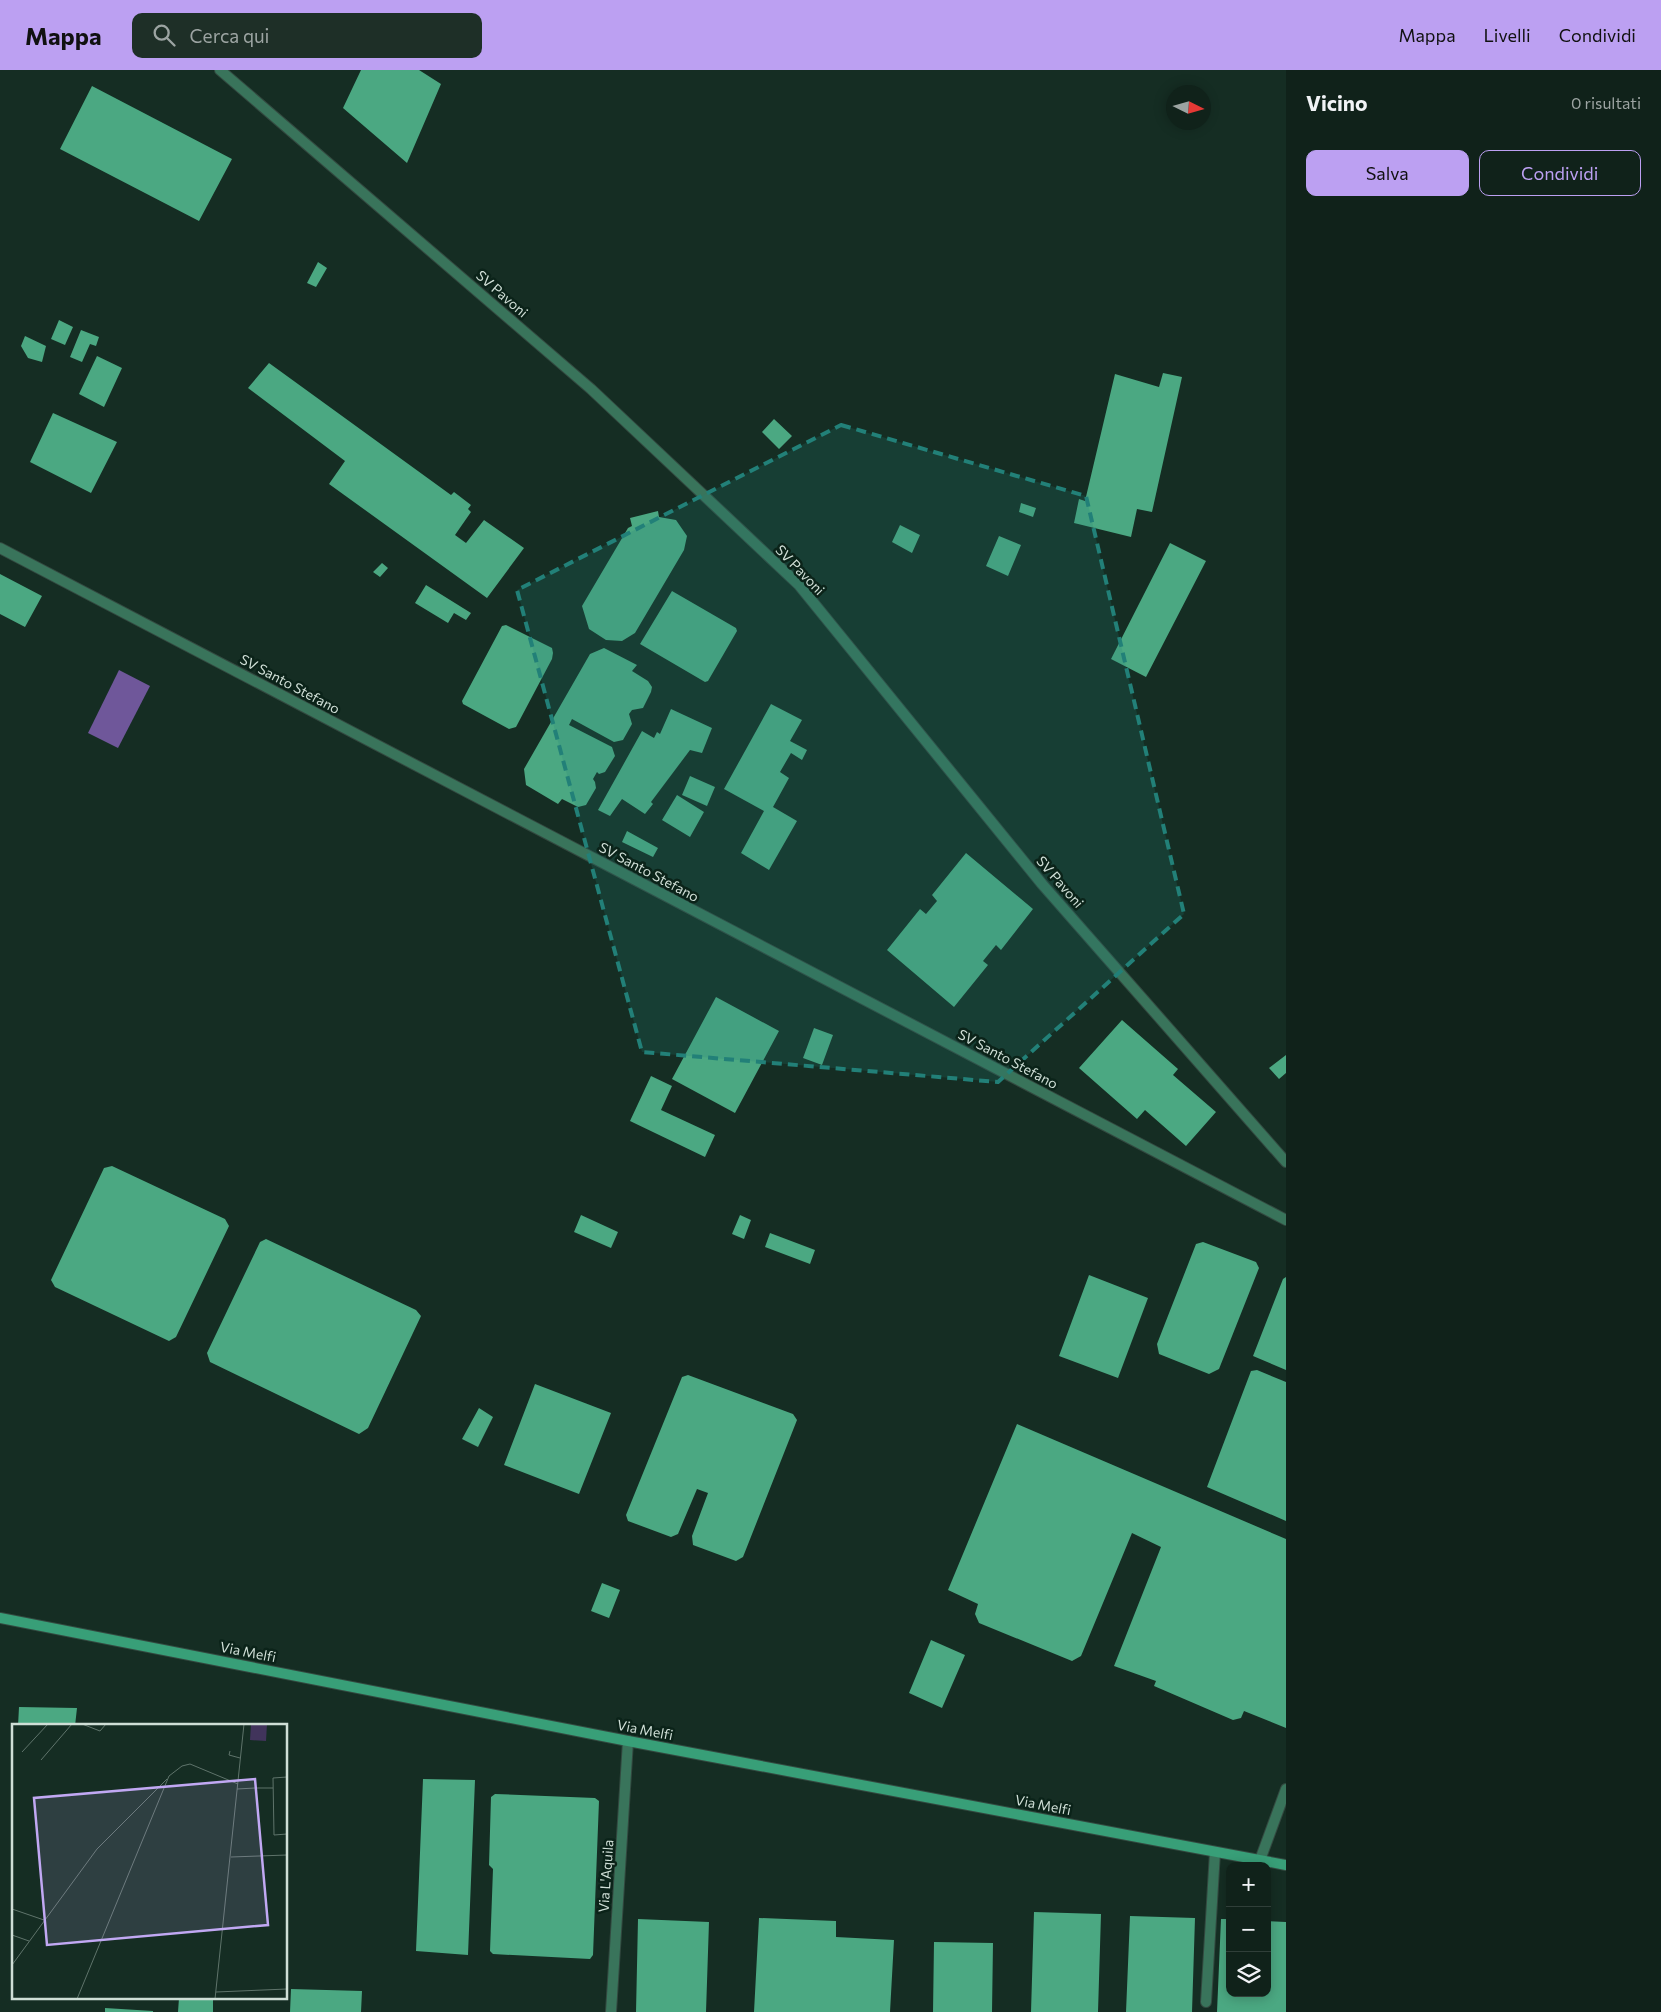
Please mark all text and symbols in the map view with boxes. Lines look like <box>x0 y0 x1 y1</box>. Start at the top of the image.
search box <box>132 13 482 58</box>
text: Mappa <box>25 21 102 50</box>
icon: search <box>150 21 178 49</box>
text: Cerca qui <box>190 24 269 47</box>
text: Mappa <box>1398 24 1456 46</box>
text: Livelli <box>1484 24 1531 46</box>
text: Condividi <box>1559 24 1636 46</box>
north arrow <box>1166 85 1211 130</box>
text: Vicino <box>1306 90 1367 115</box>
text: 0 risultati <box>1571 93 1641 112</box>
button: Salva <box>1306 150 1469 196</box>
button: Condividi <box>1479 150 1641 196</box>
street label: SV Pavoni <box>473 267 532 321</box>
street label: SV Pavoni <box>772 541 828 598</box>
street label: SV Santo Stefano <box>237 650 343 717</box>
street label: SV Santo Stefano <box>596 838 702 905</box>
street label: SV Pavoni <box>1033 852 1087 911</box>
street label: SV Santo Stefano <box>955 1025 1061 1092</box>
street label: Via Melfi <box>219 1638 278 1665</box>
street label: Via Melfi <box>616 1716 675 1743</box>
inset map <box>12 1724 288 2000</box>
street label: Via Melfi <box>1014 1791 1073 1818</box>
street label: Via L'Aquila <box>594 1839 617 1913</box>
map controls <box>1226 1862 1271 1997</box>
button: + <box>1226 1862 1271 1907</box>
button: − <box>1226 1907 1271 1952</box>
button: layers <box>1226 1952 1271 1997</box>

